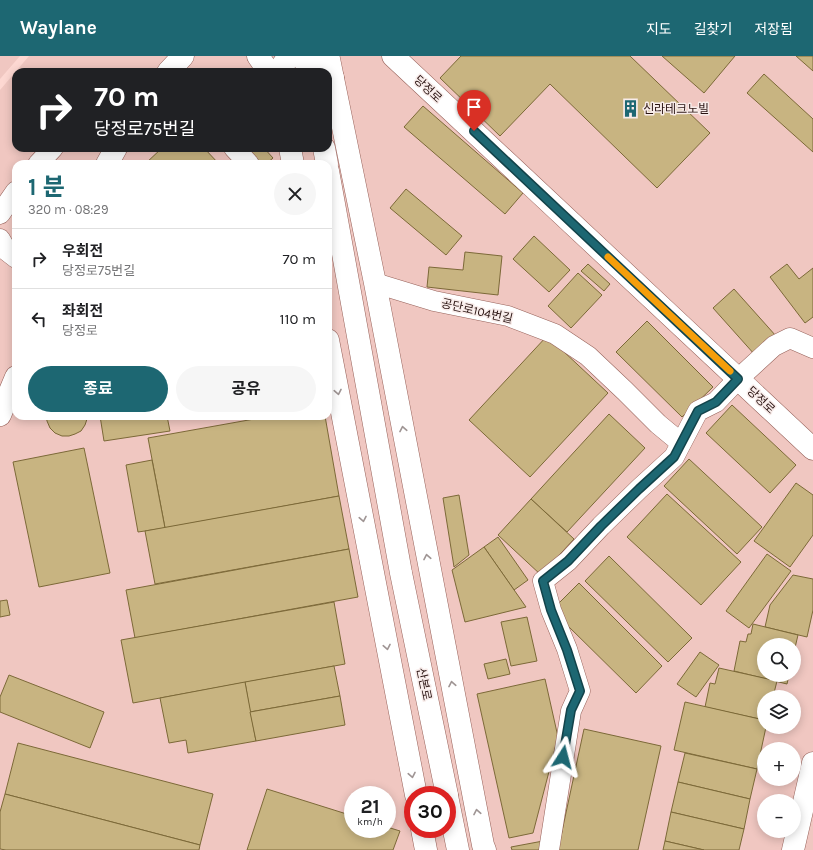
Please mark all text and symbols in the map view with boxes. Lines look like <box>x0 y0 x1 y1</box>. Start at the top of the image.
text: Waylane <box>20 17 97 39</box>
text: 지도 <box>646 21 672 38</box>
text: 길찾기 <box>694 21 732 38</box>
text: 저장됨 <box>754 21 793 38</box>
street label: 당정로 <box>411 73 445 105</box>
text: 70 m <box>94 80 159 113</box>
icon: right <box>28 84 80 136</box>
pin <box>457 90 491 131</box>
icon: arrive <box>463 96 485 118</box>
building icon: 신라테크노빌 <box>620 99 640 119</box>
place label: 신라테크노빌 <box>643 102 709 116</box>
text: 당정로75번길 <box>94 118 195 140</box>
text: 1 분 <box>28 173 65 201</box>
button: close <box>274 173 316 215</box>
text: 320 m · 08:29 <box>28 202 108 217</box>
text: 우회전 <box>62 242 103 260</box>
icon: right <box>28 248 50 270</box>
text: 70 m <box>282 250 316 268</box>
text: 당정로75번길 <box>62 263 135 278</box>
street label: 공단로104번길 <box>440 296 514 326</box>
text: 좌회전 <box>62 302 103 320</box>
icon: left <box>28 308 50 330</box>
text: 110 m <box>280 310 316 328</box>
text: 당정로 <box>62 323 98 338</box>
button: 종료 <box>28 366 168 412</box>
button: 공유 <box>176 366 316 412</box>
street label: 당정로 <box>744 384 778 416</box>
one-way arrow <box>333 389 342 395</box>
one-way arrow <box>399 426 407 432</box>
one-way arrow <box>358 516 366 523</box>
one-way arrow <box>424 554 432 560</box>
map controls <box>757 638 801 838</box>
button: search <box>757 638 801 682</box>
one-way arrow <box>382 644 391 650</box>
street label: 산본로 <box>414 666 434 702</box>
one-way arrow <box>448 681 457 687</box>
button: layers <box>757 690 801 734</box>
position arrow <box>542 736 584 778</box>
button: + <box>757 742 801 786</box>
one-way arrow <box>407 772 415 778</box>
speed limit sign: 30 <box>404 786 456 838</box>
button: − <box>757 794 801 838</box>
text: 21 <box>360 795 380 818</box>
one-way arrow <box>473 809 481 815</box>
text: km/h <box>357 816 383 828</box>

